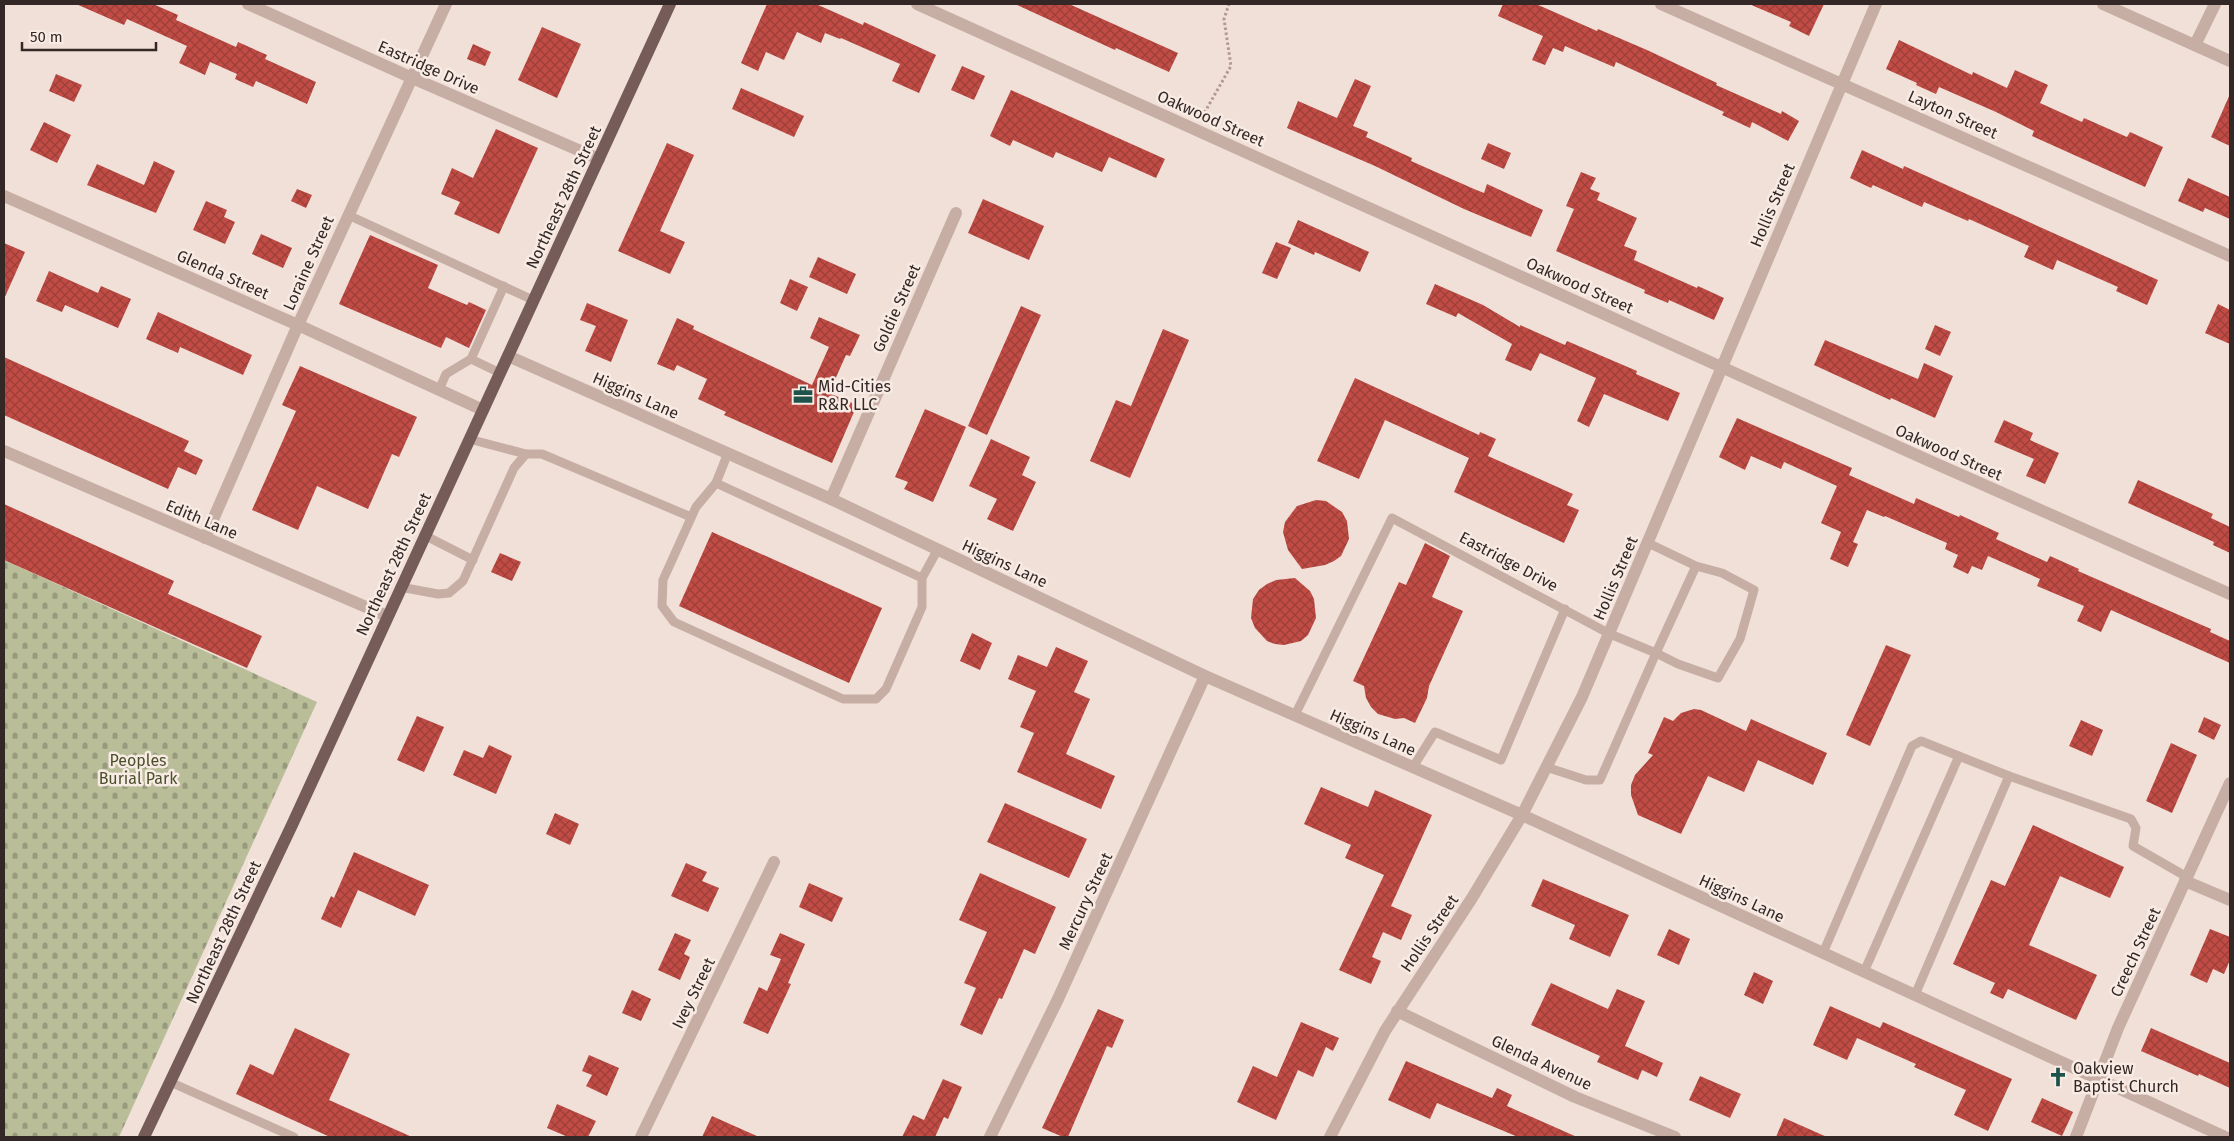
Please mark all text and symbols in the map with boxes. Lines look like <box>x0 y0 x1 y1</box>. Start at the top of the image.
scale bar <box>22 20 156 52</box>
text: 50 m <box>30 28 63 46</box>
street label: Eastridge Drive <box>375 37 482 98</box>
street label: Oakwood Street <box>1154 86 1267 151</box>
street label: Layton Street <box>1905 86 2001 143</box>
street label: Northeast 28th Street <box>522 122 605 272</box>
street label: Hollis Street <box>1746 160 1799 250</box>
street label: Loraine Street <box>279 213 338 313</box>
street label: Glenda Street <box>174 246 272 303</box>
street label: Oakwood Street <box>1523 253 1636 318</box>
street label: Goldie Street <box>869 261 924 355</box>
street label: Higgins Lane <box>590 368 682 423</box>
place label: Mid-Cities R&R LLC <box>818 377 891 414</box>
office icon: Mid-Cities R&R LLC <box>792 384 814 406</box>
street label: Oakwood Street <box>1892 420 2005 485</box>
street label: Northeast 28th Street <box>352 489 435 639</box>
street label: Edith Lane <box>163 496 241 543</box>
street label: Eastridge Drive <box>1456 527 1561 595</box>
street label: Hollis Street <box>1589 533 1642 623</box>
street label: Higgins Lane <box>959 535 1051 592</box>
street label: Higgins Lane <box>1327 705 1419 760</box>
park label: Peoples Burial Park <box>99 751 178 788</box>
street label: Mercury Street <box>1055 849 1116 953</box>
street label: Northeast 28th Street <box>182 857 265 1007</box>
street label: Higgins Lane <box>1696 870 1788 927</box>
street label: Hollis Street <box>1397 891 1462 976</box>
street label: Creech Street <box>2106 904 2165 1000</box>
street label: Ivey Street <box>668 954 719 1032</box>
street label: Glenda Avenue <box>1489 1031 1595 1094</box>
place label: Oakview Baptist Church <box>2073 1059 2179 1096</box>
church icon: Oakview Baptist Church <box>2047 1066 2069 1088</box>

